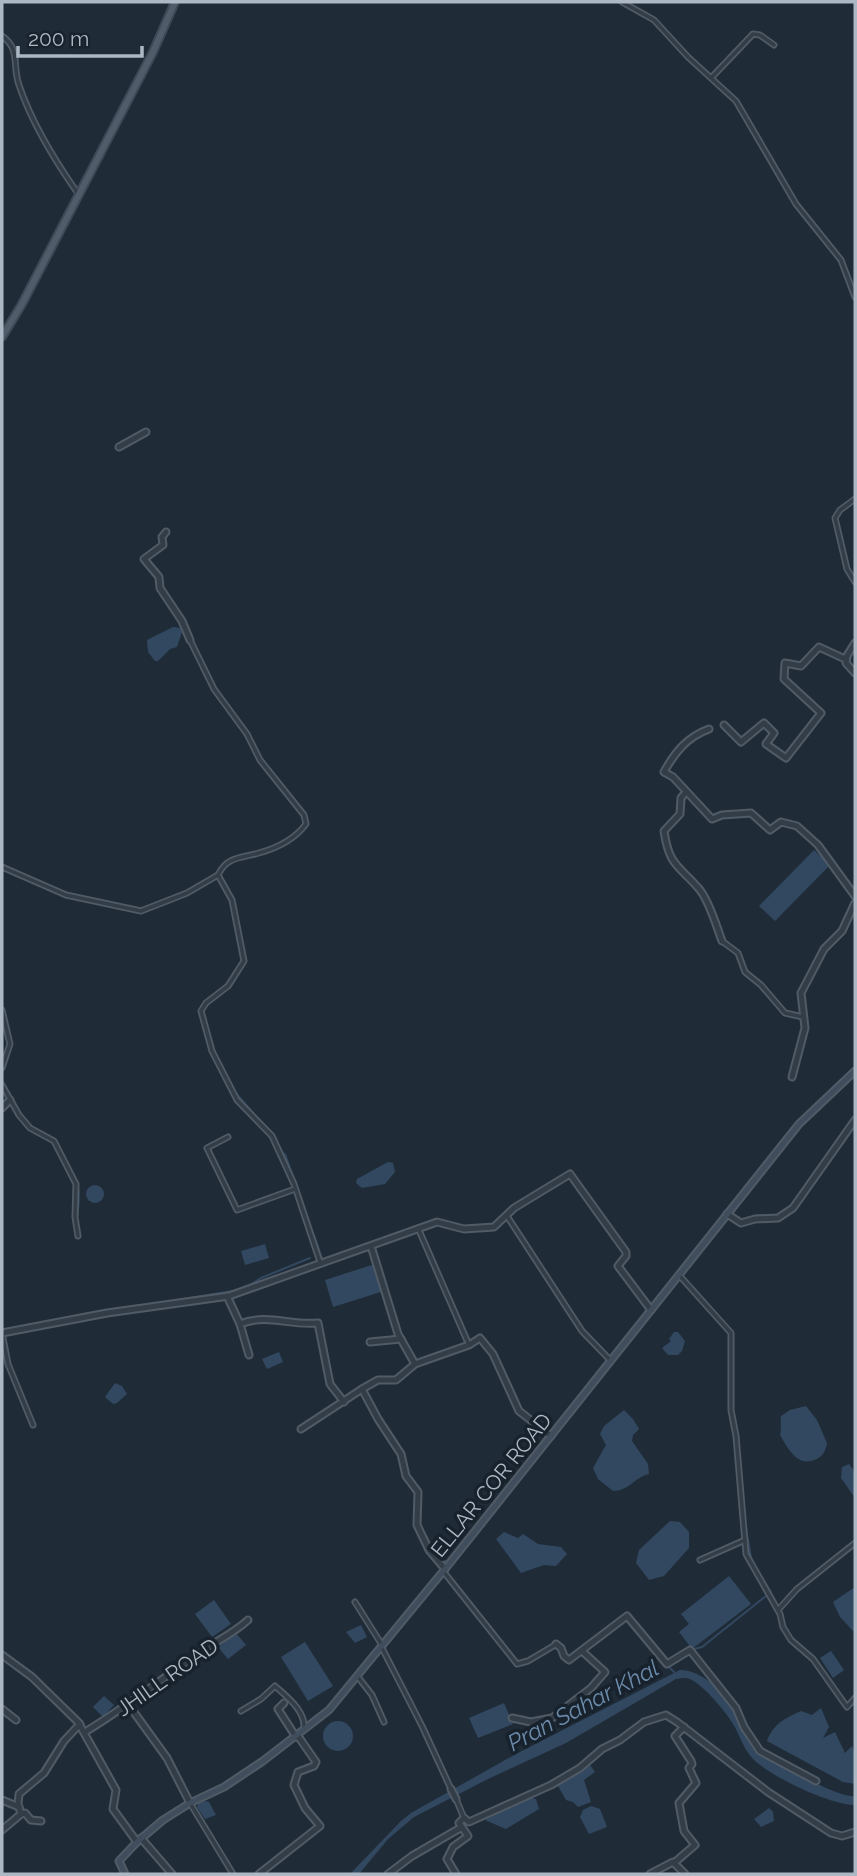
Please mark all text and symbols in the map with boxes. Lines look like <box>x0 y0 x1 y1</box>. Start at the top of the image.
scale bar <box>18 14 142 58</box>
text: 200 m <box>28 26 89 51</box>
street label: ELLAR COR ROAD <box>425 1408 557 1562</box>
street label: JHILL ROAD <box>111 1633 223 1721</box>
water label: Pran Sahar Khal <box>503 1654 663 1756</box>

